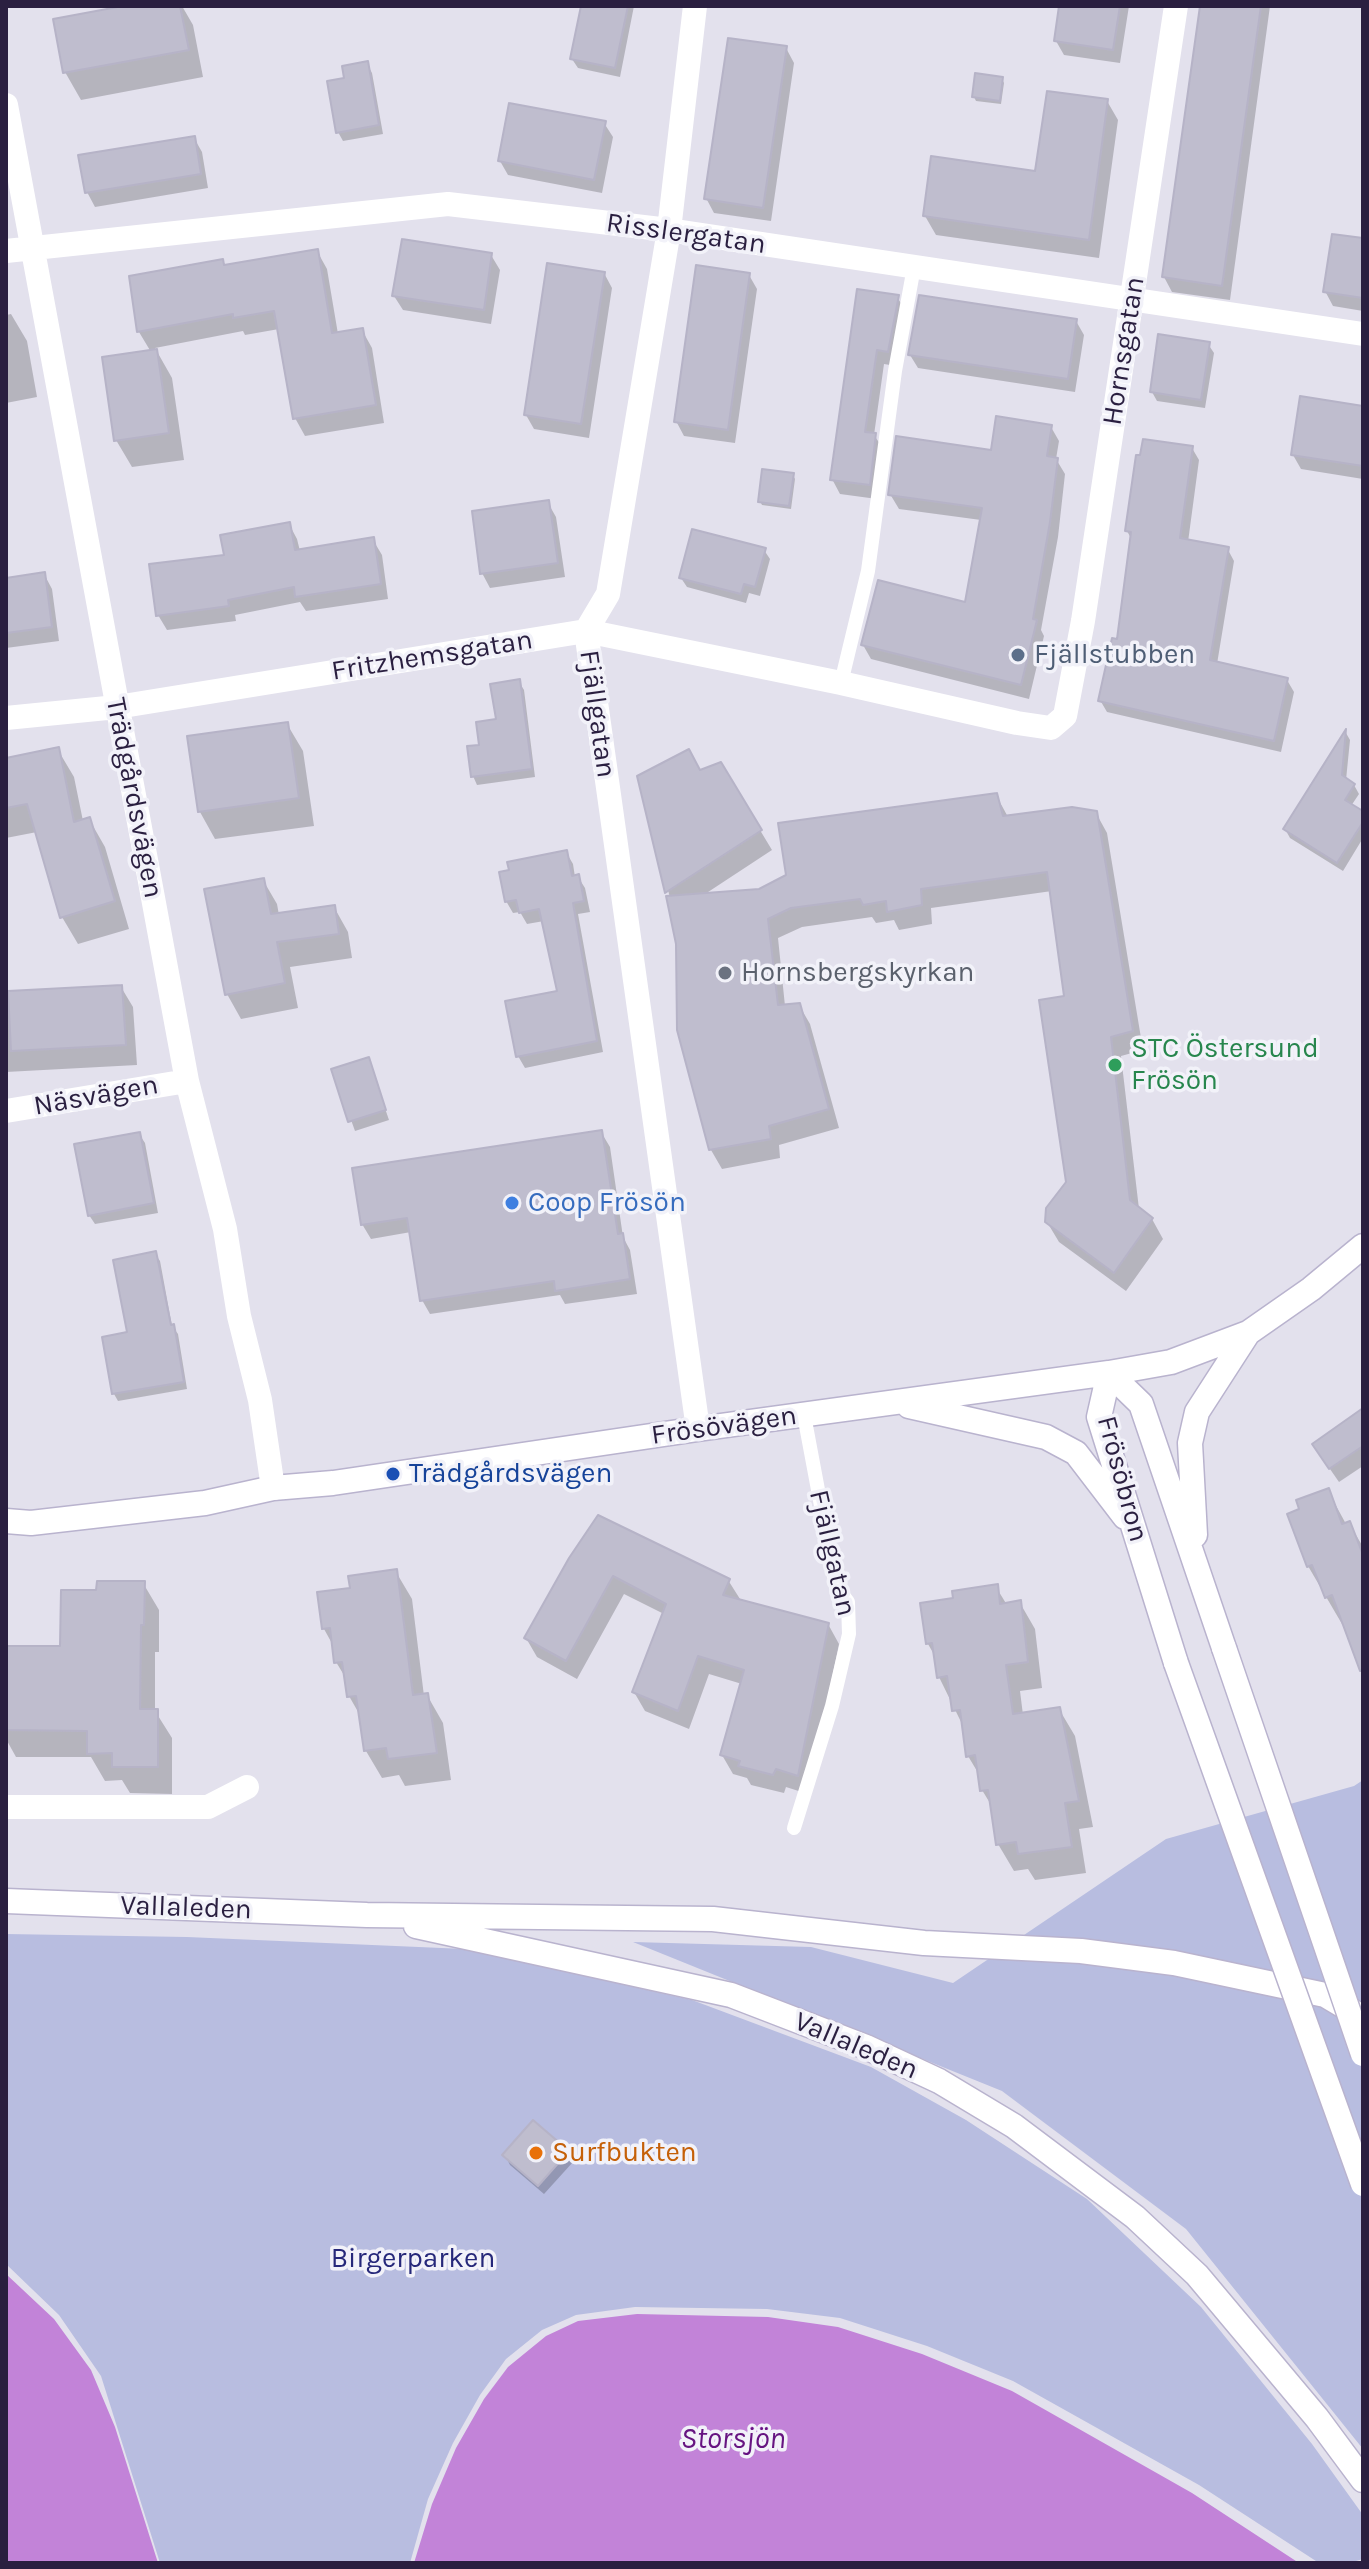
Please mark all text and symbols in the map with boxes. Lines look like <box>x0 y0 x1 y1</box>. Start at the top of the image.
street label: Risslergatan <box>604 206 768 262</box>
street label: Hornsgatan <box>1096 274 1152 428</box>
street label: Fritzhemsgatan <box>329 624 535 688</box>
place label: Fjällstubben <box>1034 638 1195 672</box>
marker: Fjällstubben <box>1009 646 1027 664</box>
street label: Fjällgatan <box>571 648 623 780</box>
street label: Trädgårdsvägen <box>98 695 170 901</box>
place label: Hornsbergskyrkan <box>741 956 974 990</box>
marker: Hornsbergskyrkan <box>716 964 734 982</box>
place label: STC Östersund Frösön <box>1131 1032 1319 1098</box>
marker: STC Östersund Frösön <box>1106 1056 1124 1074</box>
street label: Näsvägen <box>31 1069 161 1123</box>
place label: Coop Frösön <box>528 1186 686 1220</box>
marker: Coop Frösön <box>503 1194 521 1212</box>
street label: Frösövägen <box>649 1399 799 1453</box>
street label: Frösöbron <box>1089 1412 1155 1546</box>
place label: Trädgårdsvägen <box>409 1457 612 1491</box>
marker: Trädgårdsvägen <box>384 1465 402 1483</box>
street label: Fjällgatan <box>801 1487 863 1619</box>
street label: Vallaleden <box>120 1889 252 1927</box>
street label: Vallaleden <box>789 2005 923 2087</box>
place label: Surfbukten <box>552 2136 697 2170</box>
marker: Surfbukten <box>527 2144 545 2162</box>
park label: Birgerparken <box>331 2242 495 2276</box>
water label: Storsjön <box>680 2421 786 2457</box>

